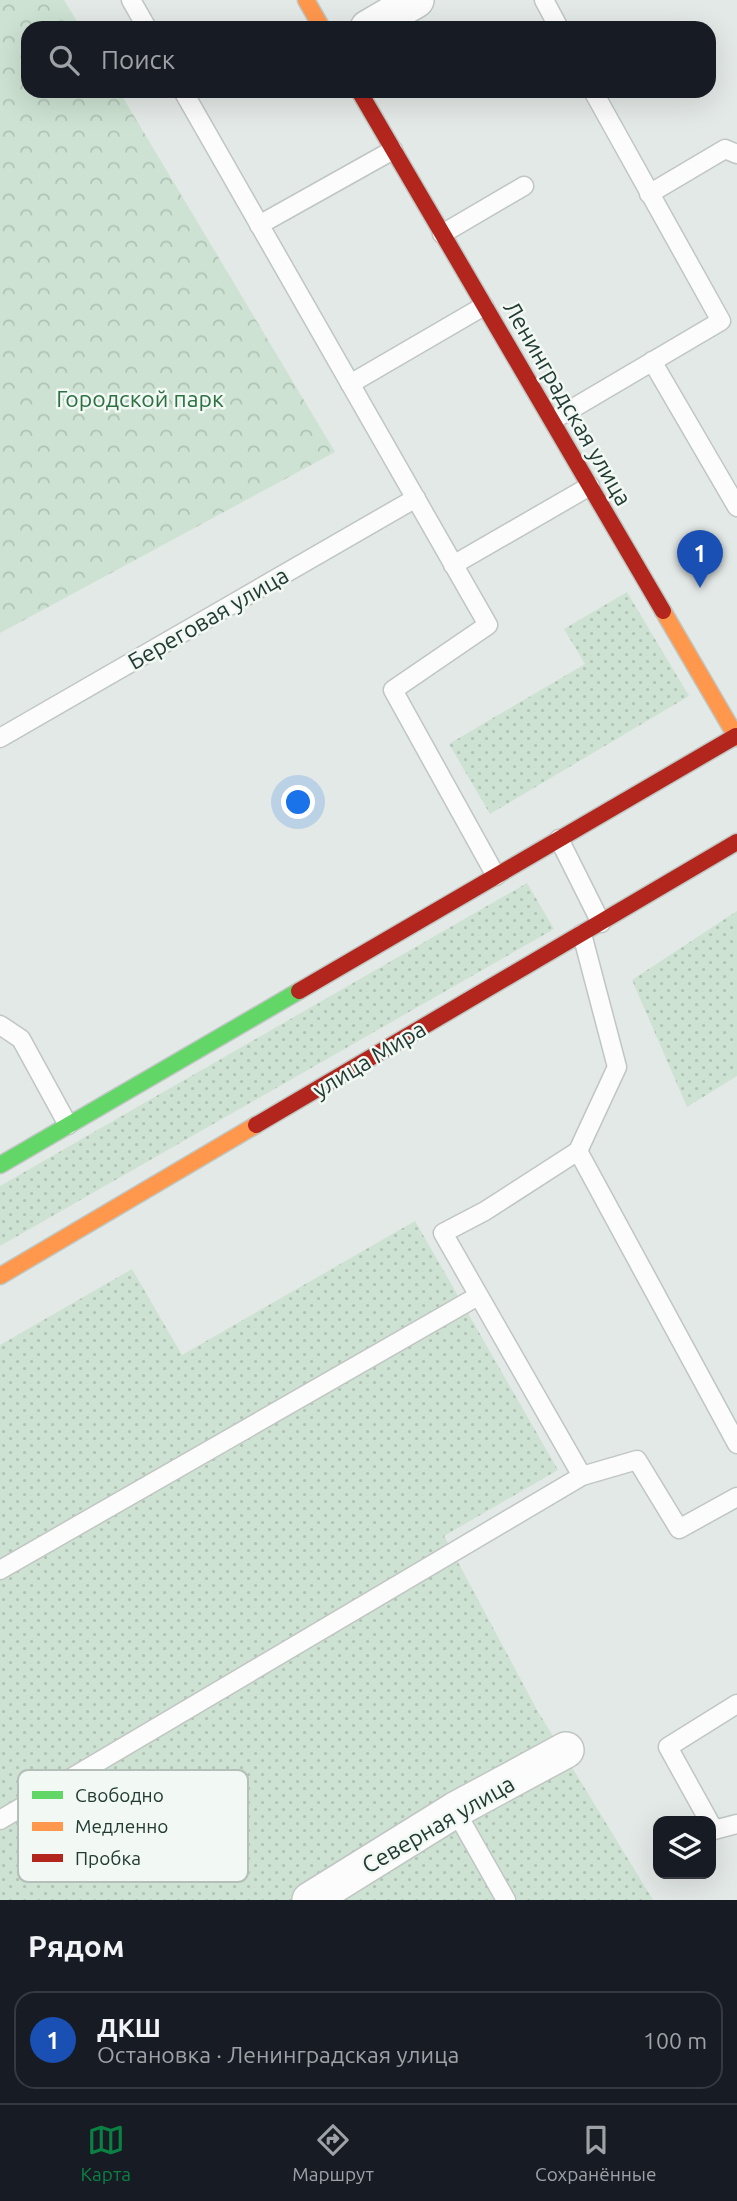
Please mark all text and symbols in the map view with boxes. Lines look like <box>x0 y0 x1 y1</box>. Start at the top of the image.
search box <box>21 21 716 98</box>
icon: search <box>45 41 83 79</box>
text: Поиск <box>101 45 175 74</box>
street label: Ленинградская улица <box>499 296 637 510</box>
park label: Городской парк <box>56 386 224 411</box>
pin: 1 <box>677 530 723 588</box>
street label: Береговая улица <box>123 562 293 674</box>
your location <box>281 785 315 819</box>
street label: улица Мира <box>308 1016 430 1102</box>
legend <box>18 1770 248 1882</box>
street label: Северная улица <box>357 1770 519 1878</box>
text: Свободно <box>75 1784 164 1806</box>
text: Медленно <box>75 1815 168 1837</box>
map controls <box>653 1816 716 1879</box>
button: layers <box>653 1816 716 1879</box>
text: Пробка <box>75 1847 141 1869</box>
text: Рядом <box>28 1929 124 1963</box>
text: ДКШ <box>97 2013 161 2042</box>
text: 1 <box>47 2028 59 2053</box>
text: 100 m <box>643 2028 707 2053</box>
text: Остановка · Ленинградская улица <box>97 2042 459 2067</box>
tab: Карта <box>81 2121 131 2185</box>
tab: Маршрут <box>292 2121 374 2185</box>
tab: Сохранённые <box>535 2121 657 2185</box>

